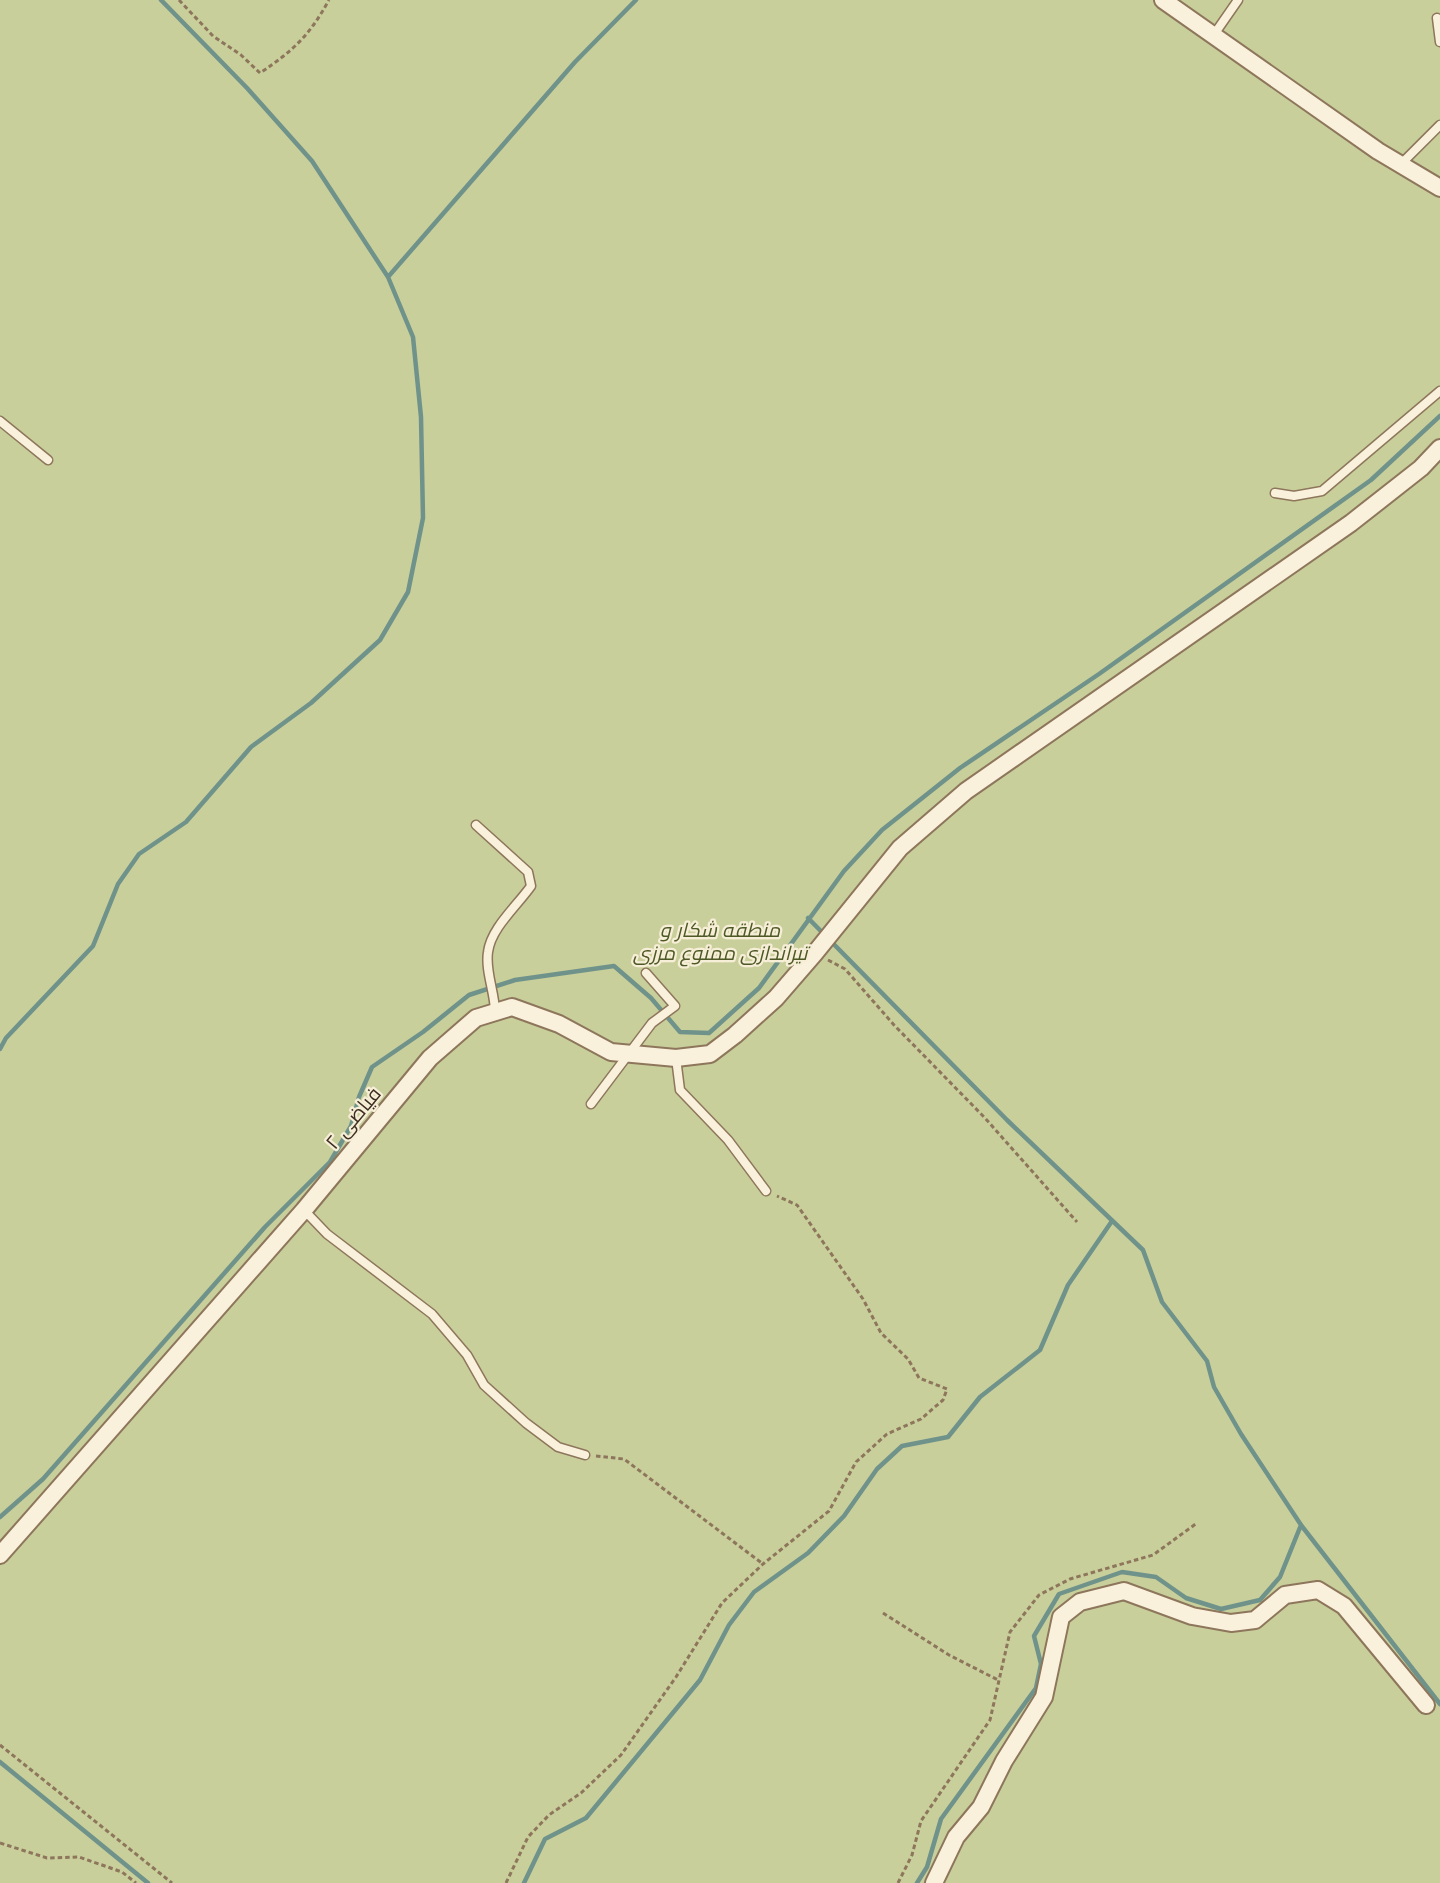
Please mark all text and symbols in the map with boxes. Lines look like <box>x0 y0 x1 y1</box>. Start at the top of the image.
park label: منطقه شکار و تیراندازی ممنوع مرزی <box>633 917 811 967</box>
street label: فیاضی ۲ <box>319 1081 387 1155</box>

